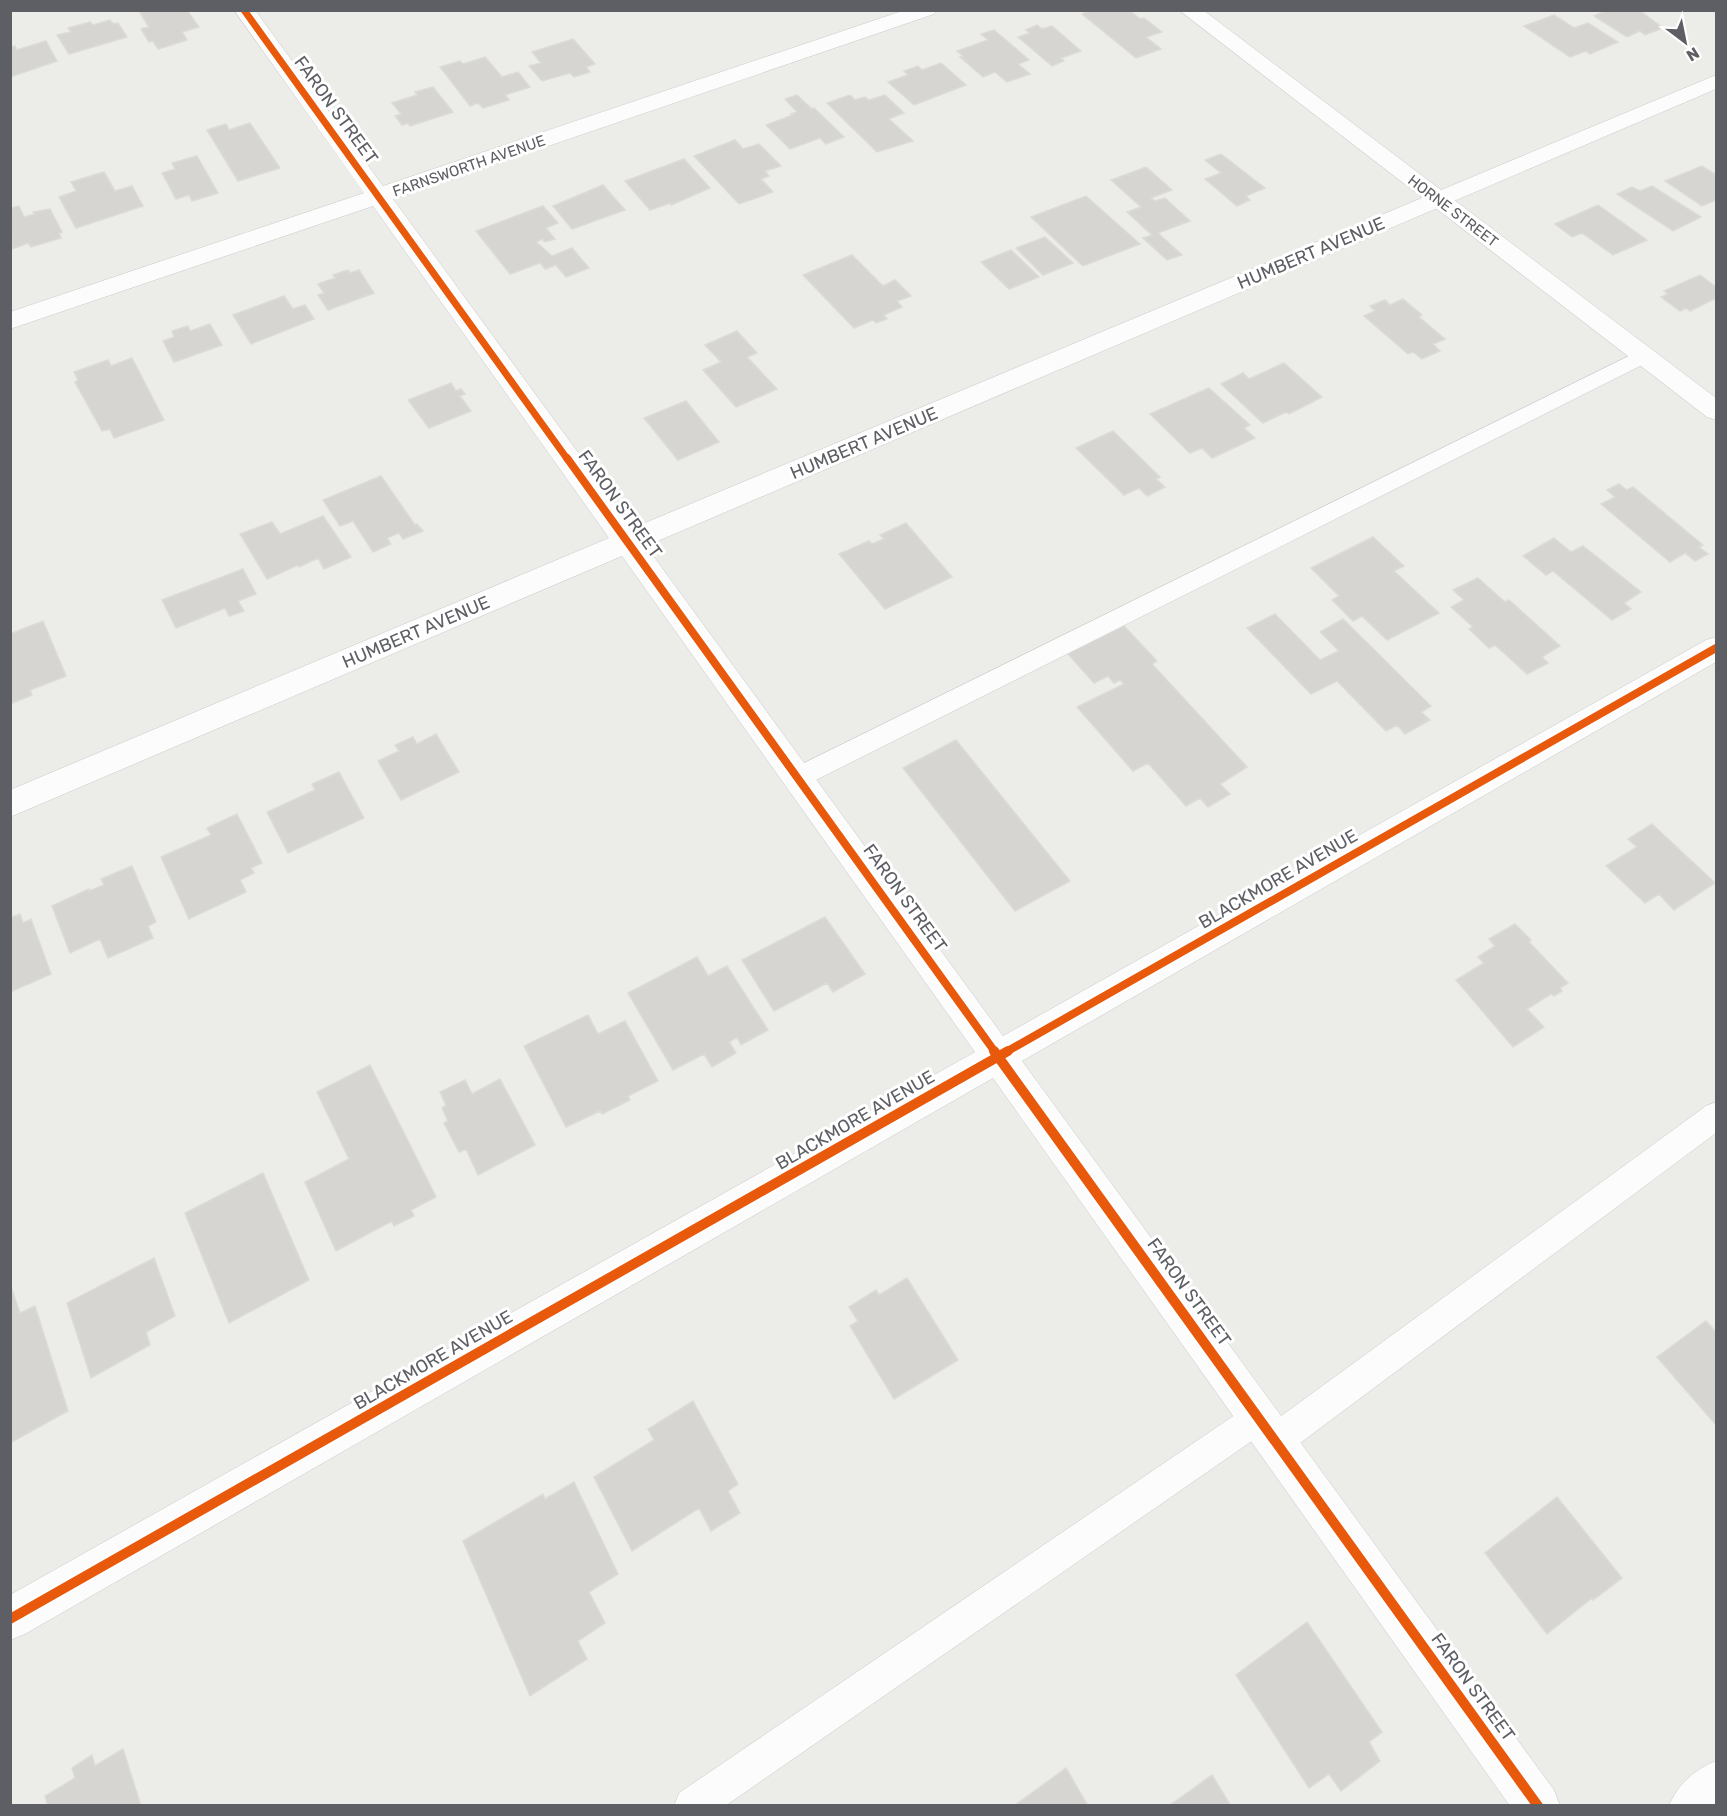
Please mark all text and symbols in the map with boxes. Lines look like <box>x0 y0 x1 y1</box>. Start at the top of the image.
north arrow <box>1655 12 1715 72</box>
text: N <box>1683 43 1703 65</box>
street label: FARON STREET <box>289 52 383 168</box>
street label: FARNSWORTH AVENUE <box>390 131 548 201</box>
street label: HORNE STREET <box>1404 171 1502 251</box>
street label: HUMBERT AVENUE <box>1234 212 1388 294</box>
street label: HUMBERT AVENUE <box>787 402 941 484</box>
street label: FARON STREET <box>573 446 667 562</box>
street label: HUMBERT AVENUE <box>339 591 493 673</box>
street label: BLACKMORE AVENUE <box>1195 825 1361 933</box>
street label: FARON STREET <box>858 840 952 956</box>
street label: BLACKMORE AVENUE <box>772 1066 938 1174</box>
street label: FARON STREET <box>1142 1234 1236 1350</box>
street label: BLACKMORE AVENUE <box>350 1306 516 1414</box>
street label: FARON STREET <box>1426 1629 1520 1745</box>

